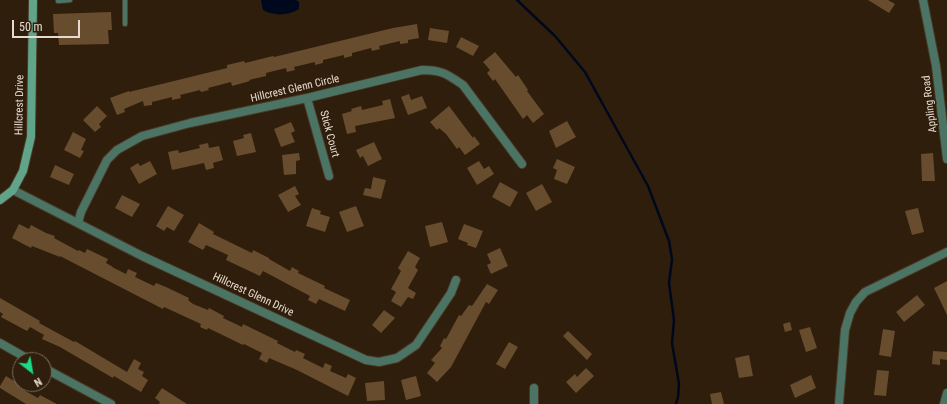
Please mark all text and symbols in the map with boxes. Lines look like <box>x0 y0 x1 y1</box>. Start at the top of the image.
scale bar <box>14 12 82 38</box>
text: 50 m <box>19 20 43 34</box>
street label: Hillcrest Glenn Circle <box>249 72 341 106</box>
street label: Hillcrest Drive <box>13 75 27 135</box>
street label: Appling Road <box>920 75 940 133</box>
street label: Stick Court <box>316 109 342 159</box>
street label: Hillcrest Glenn Drive <box>210 270 296 320</box>
north arrow <box>12 352 52 392</box>
text: N <box>32 375 44 389</box>

